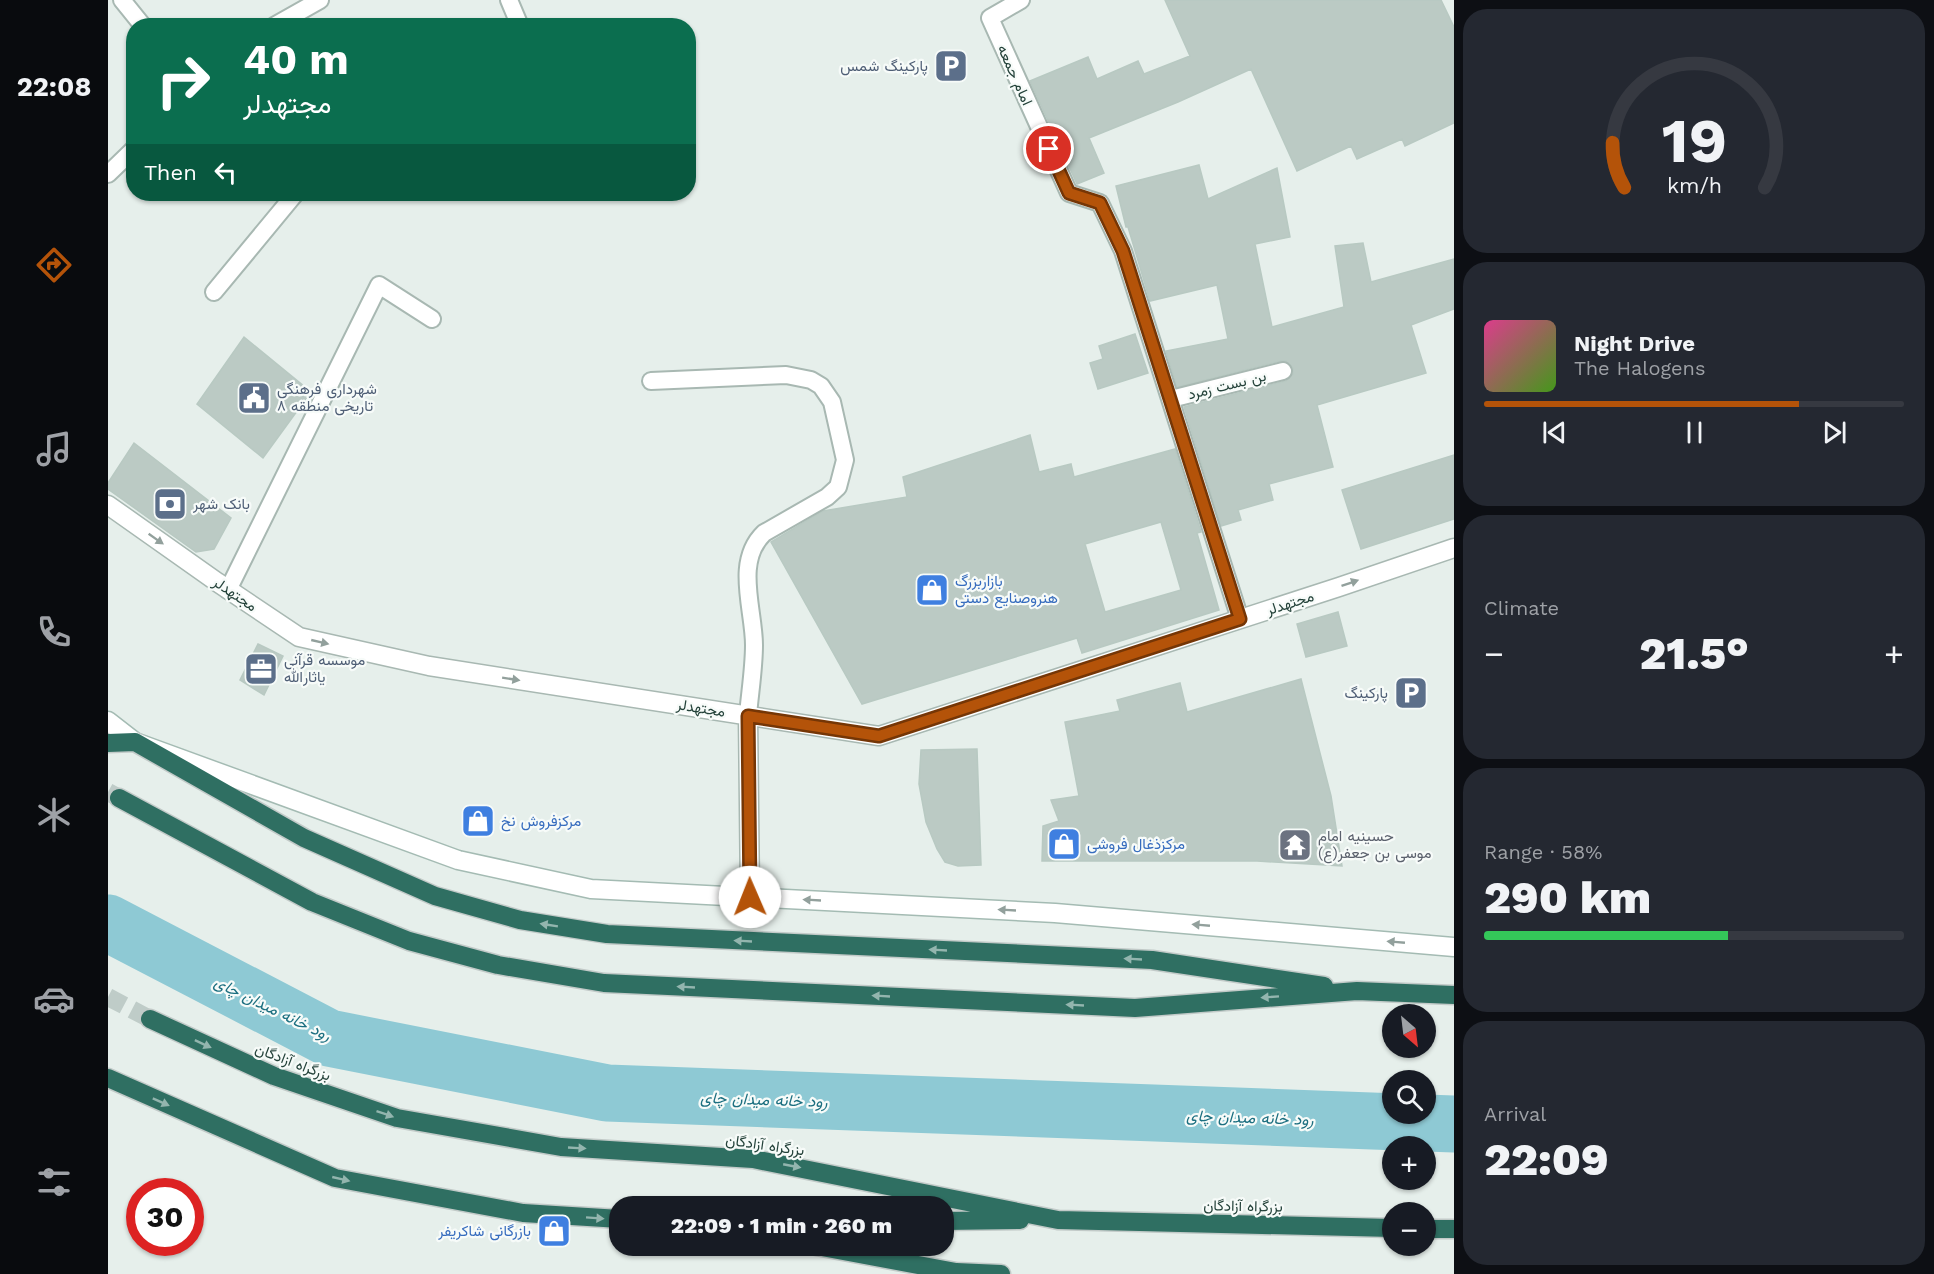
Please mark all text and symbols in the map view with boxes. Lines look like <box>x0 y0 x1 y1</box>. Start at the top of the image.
text: 40 m <box>243 35 349 84</box>
icon: right <box>144 42 222 120</box>
street label: امام جمعه <box>993 42 1036 109</box>
parking icon: پارکینگ شمس <box>933 48 969 84</box>
place label: پارکینگ شمس <box>840 57 928 76</box>
text: 22:08 <box>17 71 91 103</box>
text: مجتهدلر <box>243 88 332 120</box>
text: 19 <box>1661 104 1727 177</box>
pin <box>1023 123 1074 174</box>
icon: arrive <box>1032 132 1065 165</box>
icon: left <box>209 156 242 189</box>
text: Then <box>144 160 197 185</box>
text: km/h <box>1666 173 1722 198</box>
icon: directions <box>33 244 75 286</box>
text: Night Drive <box>1574 331 1695 356</box>
text: The Halogens <box>1574 356 1706 380</box>
street label: بن بست زمرد <box>1186 367 1268 404</box>
public building icon: شهرداری فرهنگی تاریخی منطقه ۸ <box>236 380 272 416</box>
place label: شهرداری فرهنگی تاریخی منطقه ۸ <box>277 380 377 416</box>
icon: previous <box>1538 416 1571 449</box>
icon: pause <box>1678 416 1711 449</box>
icon: next <box>1818 416 1851 449</box>
icon: music <box>33 428 75 470</box>
bank icon: بانک شهر <box>152 486 188 522</box>
place label: بانک شهر <box>192 495 250 513</box>
one-way arrow <box>147 533 163 545</box>
street label: مجتهدلر <box>209 572 260 615</box>
shop icon: بازاربزرگ هنروصنایع دستی <box>914 572 950 608</box>
place label: بازاربزرگ هنروصنایع دستی <box>955 572 1058 609</box>
one-way arrow <box>1341 578 1359 588</box>
street label: مجتهدلر <box>1263 587 1316 619</box>
text: Climate <box>1484 596 1559 620</box>
icon: phone <box>33 611 75 653</box>
text: 21.5° <box>1639 627 1749 680</box>
text: − <box>1484 634 1504 673</box>
text: + <box>1884 634 1904 673</box>
one-way arrow <box>311 637 329 647</box>
office icon: موسسه قرآنی یاثارالله <box>243 651 279 687</box>
place label: موسسه قرآنی یاثارالله <box>284 651 365 686</box>
one-way arrow <box>502 675 521 684</box>
parking icon: پارکینگ <box>1393 675 1429 711</box>
place label: پارکینگ <box>1344 684 1388 703</box>
street label: مجتهدلر <box>674 695 727 721</box>
icon: climate <box>33 794 75 836</box>
shop icon: مرکزفروش نخ <box>460 803 496 839</box>
place label: مرکزفروش نخ <box>501 812 581 832</box>
shop icon: مرکزذغال فروشی <box>1046 826 1082 862</box>
temple icon: حسینیه امام موسی بن جعفر(ع) <box>1277 827 1313 863</box>
place label: حسینیه امام موسی بن جعفر(ع) <box>1318 827 1431 864</box>
place label: مرکزذغال فروشی <box>1087 835 1185 854</box>
text: Range · 58% <box>1484 840 1602 864</box>
position arrow <box>718 865 782 929</box>
text: 290 km <box>1484 871 1651 924</box>
one-way arrow <box>803 896 822 905</box>
one-way arrow <box>998 906 1017 915</box>
one-way arrow <box>539 920 558 929</box>
one-way arrow <box>1192 920 1211 930</box>
one-way arrow <box>733 936 752 945</box>
one-way arrow <box>1386 937 1405 947</box>
one-way arrow <box>928 946 947 955</box>
one-way arrow <box>1123 955 1142 964</box>
water label: رود خانه میدان چای <box>210 972 335 1047</box>
icon: car <box>33 978 75 1020</box>
one-way arrow <box>676 982 695 991</box>
one-way arrow <box>871 991 890 1000</box>
one-way arrow <box>1260 993 1279 1002</box>
one-way arrow <box>1066 1000 1085 1009</box>
north arrow <box>1382 1004 1436 1058</box>
map controls <box>1382 1004 1436 1256</box>
one-way arrow <box>195 1039 212 1048</box>
street label: بزرگراه آزادگان <box>253 1039 333 1085</box>
button: search <box>1382 1070 1436 1124</box>
water label: رود خانه میدان چای <box>700 1088 829 1113</box>
one-way arrow <box>153 1097 171 1107</box>
text: Arrival <box>1484 1102 1546 1126</box>
water label: رود خانه میدان چای <box>1186 1106 1315 1131</box>
one-way arrow <box>376 1110 394 1119</box>
street label: بزرگراه آزادگان <box>724 1131 806 1159</box>
text: 22:09 <box>1484 1133 1609 1186</box>
button: + <box>1382 1136 1436 1190</box>
one-way arrow <box>567 1144 586 1153</box>
icon: filters <box>33 1161 75 1203</box>
one-way arrow <box>782 1162 801 1171</box>
one-way arrow <box>331 1174 350 1184</box>
speed limit sign: 30 <box>126 1178 204 1256</box>
street label: بزرگراه آزادگان <box>1203 1196 1283 1216</box>
button: − <box>1382 1202 1436 1256</box>
shop icon: بازرگانی شاکریفر <box>536 1213 572 1249</box>
one-way arrow <box>586 1213 605 1222</box>
text: 22:09 · 1 min · 260 m <box>671 1213 892 1238</box>
place label: بازرگانی شاکریفر <box>437 1222 531 1241</box>

